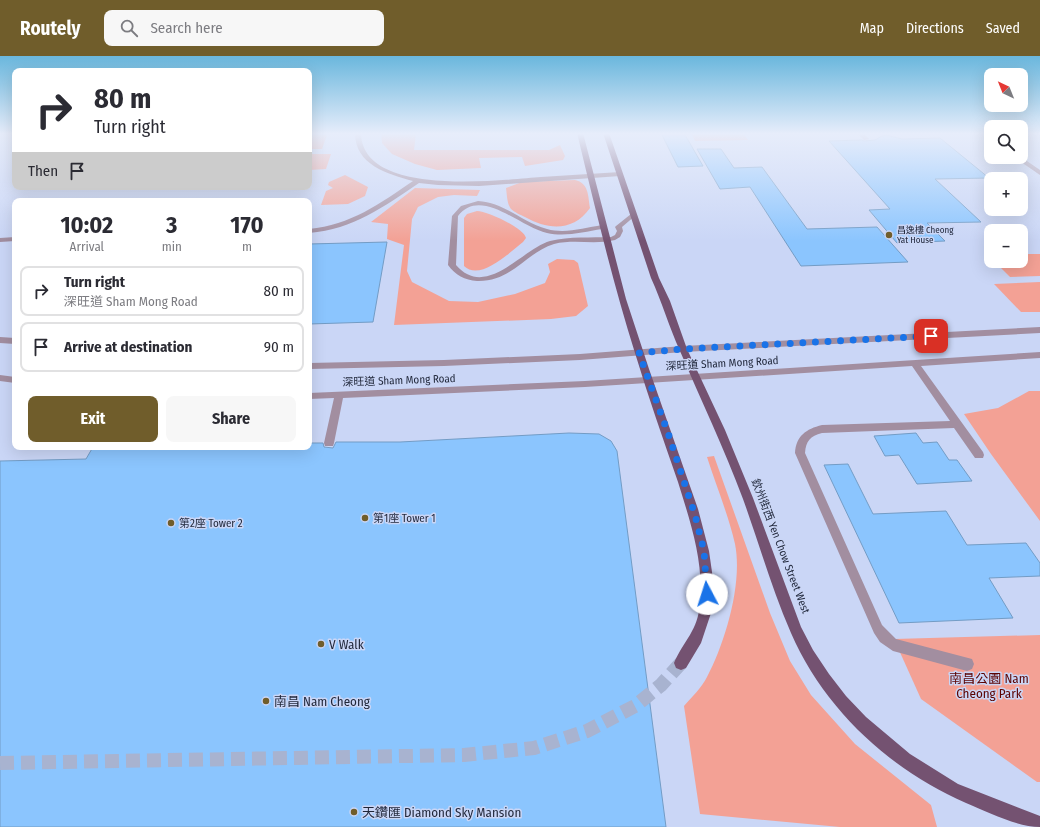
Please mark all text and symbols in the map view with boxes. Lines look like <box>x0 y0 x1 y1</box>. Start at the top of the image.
search box <box>104 10 384 46</box>
text: Routely <box>20 17 80 40</box>
icon: search <box>118 17 140 39</box>
text: Search here <box>150 19 223 37</box>
text: Map <box>860 20 884 37</box>
text: Directions <box>906 20 964 37</box>
text: Saved <box>986 20 1020 37</box>
north arrow <box>984 68 1028 112</box>
map controls <box>984 68 1028 268</box>
text: 80 m <box>94 82 151 115</box>
icon: right <box>28 84 80 136</box>
text: Turn right <box>94 116 166 138</box>
button: search <box>984 120 1028 164</box>
icon: arrive <box>66 160 88 182</box>
text: Then <box>28 162 58 180</box>
button: + <box>984 172 1028 216</box>
text: 10:02 <box>60 211 113 239</box>
text: 3 <box>166 211 177 239</box>
text: 170 <box>230 211 264 239</box>
button: − <box>984 224 1028 268</box>
place label: 昌逸樓 Cheong Yat House <box>897 225 954 245</box>
marker: 昌逸樓 Cheong Yat House <box>884 230 894 240</box>
text: Arrival <box>70 239 104 254</box>
text: min <box>162 239 182 254</box>
text: m <box>242 239 252 254</box>
text: Turn right <box>64 273 125 291</box>
icon: right <box>30 280 52 302</box>
text: 80 m <box>264 282 294 300</box>
text: 深旺道 Sham Mong Road <box>64 294 198 309</box>
pin <box>914 319 948 353</box>
icon: arrive <box>920 325 942 347</box>
icon: arrive <box>30 336 52 358</box>
text: Arrive at destination <box>64 338 192 356</box>
text: 90 m <box>264 338 294 356</box>
street label: 深旺道 Sham Mong Road <box>665 354 779 373</box>
street label: 深旺道 Sham Mong Road <box>342 372 456 389</box>
button: Exit <box>28 396 158 442</box>
button: Share <box>166 396 296 442</box>
street label: 欽州街西 Yen Chow Street West <box>749 477 812 616</box>
place label: 第1座 Tower 1 <box>373 512 436 525</box>
marker: 第1座 Tower 1 <box>360 513 370 523</box>
place label: 第2座 Tower 2 <box>179 517 243 530</box>
marker: 第2座 Tower 2 <box>166 518 176 528</box>
position arrow <box>686 573 728 615</box>
place label: V Walk <box>329 637 365 652</box>
marker: V Walk <box>316 639 326 649</box>
park label: 南昌公園 Nam Cheong Park <box>949 671 1029 701</box>
place label: 南昌 Nam Cheong <box>274 694 371 709</box>
marker: 南昌 Nam Cheong <box>261 696 271 706</box>
place label: 天鑽匯 Diamond Sky Mansion <box>362 805 521 820</box>
marker: 天鑽匯 Diamond Sky Mansion <box>349 807 359 817</box>

